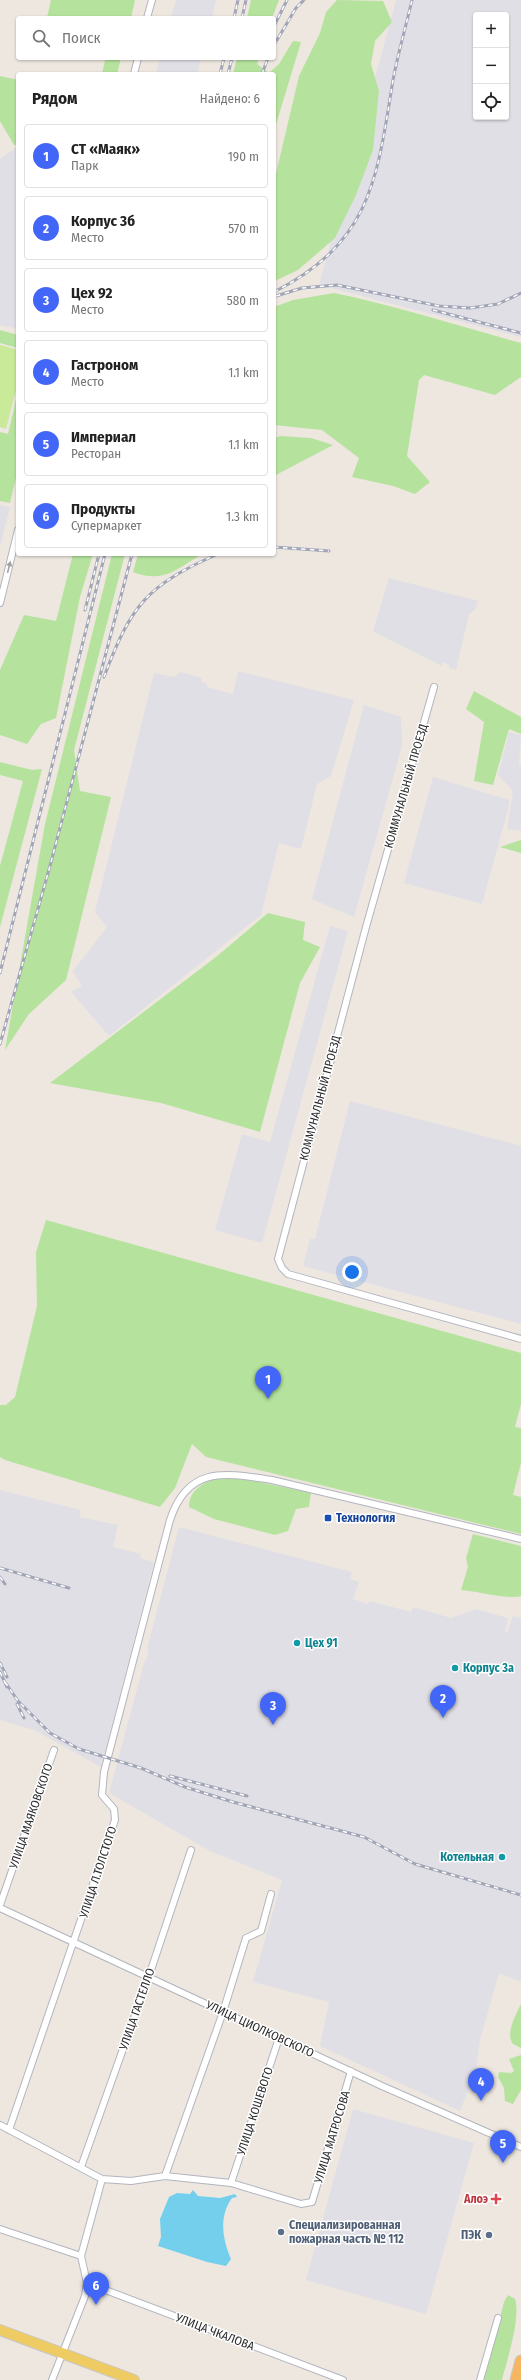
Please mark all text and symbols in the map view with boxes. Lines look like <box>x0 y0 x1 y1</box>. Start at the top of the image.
map controls <box>473 12 509 120</box>
button: + <box>473 12 509 48</box>
search box <box>16 16 276 60</box>
icon: search <box>30 27 52 49</box>
text: Поиск <box>62 29 100 47</box>
button: − <box>473 48 509 84</box>
button: locate <box>473 84 509 120</box>
text: Рядом <box>32 88 77 109</box>
text: Найдено: 6 <box>200 91 260 106</box>
text: СТ «Маяк» <box>71 140 140 158</box>
text: 1 <box>43 149 49 164</box>
text: 190 m <box>228 149 259 164</box>
text: Парк <box>71 158 98 173</box>
text: Корпус 3б <box>71 212 135 230</box>
text: 2 <box>43 221 49 236</box>
text: 570 m <box>228 221 259 236</box>
text: Место <box>71 230 104 245</box>
text: Цех 92 <box>71 284 112 302</box>
text: 3 <box>43 293 49 308</box>
text: 580 m <box>227 293 259 308</box>
text: Место <box>71 302 104 317</box>
text: Гастроном <box>71 356 138 374</box>
text: 4 <box>43 365 49 380</box>
text: 1.1 km <box>228 365 259 380</box>
text: Место <box>71 374 104 389</box>
text: Империал <box>71 428 136 446</box>
text: 5 <box>43 437 49 452</box>
text: 1.1 km <box>228 437 259 452</box>
text: Ресторан <box>71 446 121 461</box>
text: Продукты <box>71 500 135 518</box>
text: 6 <box>43 509 49 524</box>
text: 1.3 km <box>226 509 259 524</box>
text: Супермаркет <box>71 518 142 533</box>
one-way arrow <box>6 560 12 572</box>
street label: КОММУНАЛЬНЫЙ ПРОЕЗД <box>381 722 431 850</box>
street label: КОММУНАЛЬНЫЙ ПРОЕЗД <box>296 1033 343 1162</box>
your location <box>342 1262 362 1282</box>
pin: 1 <box>255 1366 281 1399</box>
place label: Технология <box>336 1511 395 1525</box>
marker: Технология <box>323 1513 333 1523</box>
place label: Цех 91 <box>305 1636 338 1650</box>
marker: Цех 91 <box>292 1638 302 1648</box>
place label: Корпус 3a <box>463 1661 514 1675</box>
marker: Корпус 3a <box>450 1663 460 1673</box>
pin: 2 <box>430 1685 456 1718</box>
pin: 3 <box>260 1692 286 1725</box>
street label: УЛИЦА МАЯКОВСКОГО <box>6 1762 56 1871</box>
street label: УЛИЦА Л.ТОЛСТОГО <box>76 1824 119 1921</box>
place label: Котельная <box>440 1850 494 1864</box>
marker: Котельная <box>497 1852 507 1862</box>
street label: УЛИЦА ГАСТЕЛЛО <box>116 1966 158 2053</box>
street label: УЛИЦА ЦИОЛКОВСКОГО <box>203 1997 316 2060</box>
street label: УЛИЦА КОШЕВОГО <box>234 2065 276 2158</box>
pin: 4 <box>468 2068 494 2101</box>
street label: УЛИЦА МАТРОСОВА <box>311 2088 353 2186</box>
pin: 5 <box>490 2130 516 2163</box>
place label: Алоэ <box>463 2192 488 2206</box>
marker: Алоэ <box>491 2194 501 2204</box>
place label: Специализированная пожарная часть № 112 <box>289 2218 404 2246</box>
marker: Специализированная пожарная часть № 112 <box>276 2227 286 2237</box>
place label: ПЭК <box>461 2228 481 2242</box>
marker: ПЭК <box>484 2230 494 2240</box>
pin: 6 <box>83 2272 109 2305</box>
street label: УЛИЦА ЧКАЛОВА <box>173 2310 257 2354</box>

